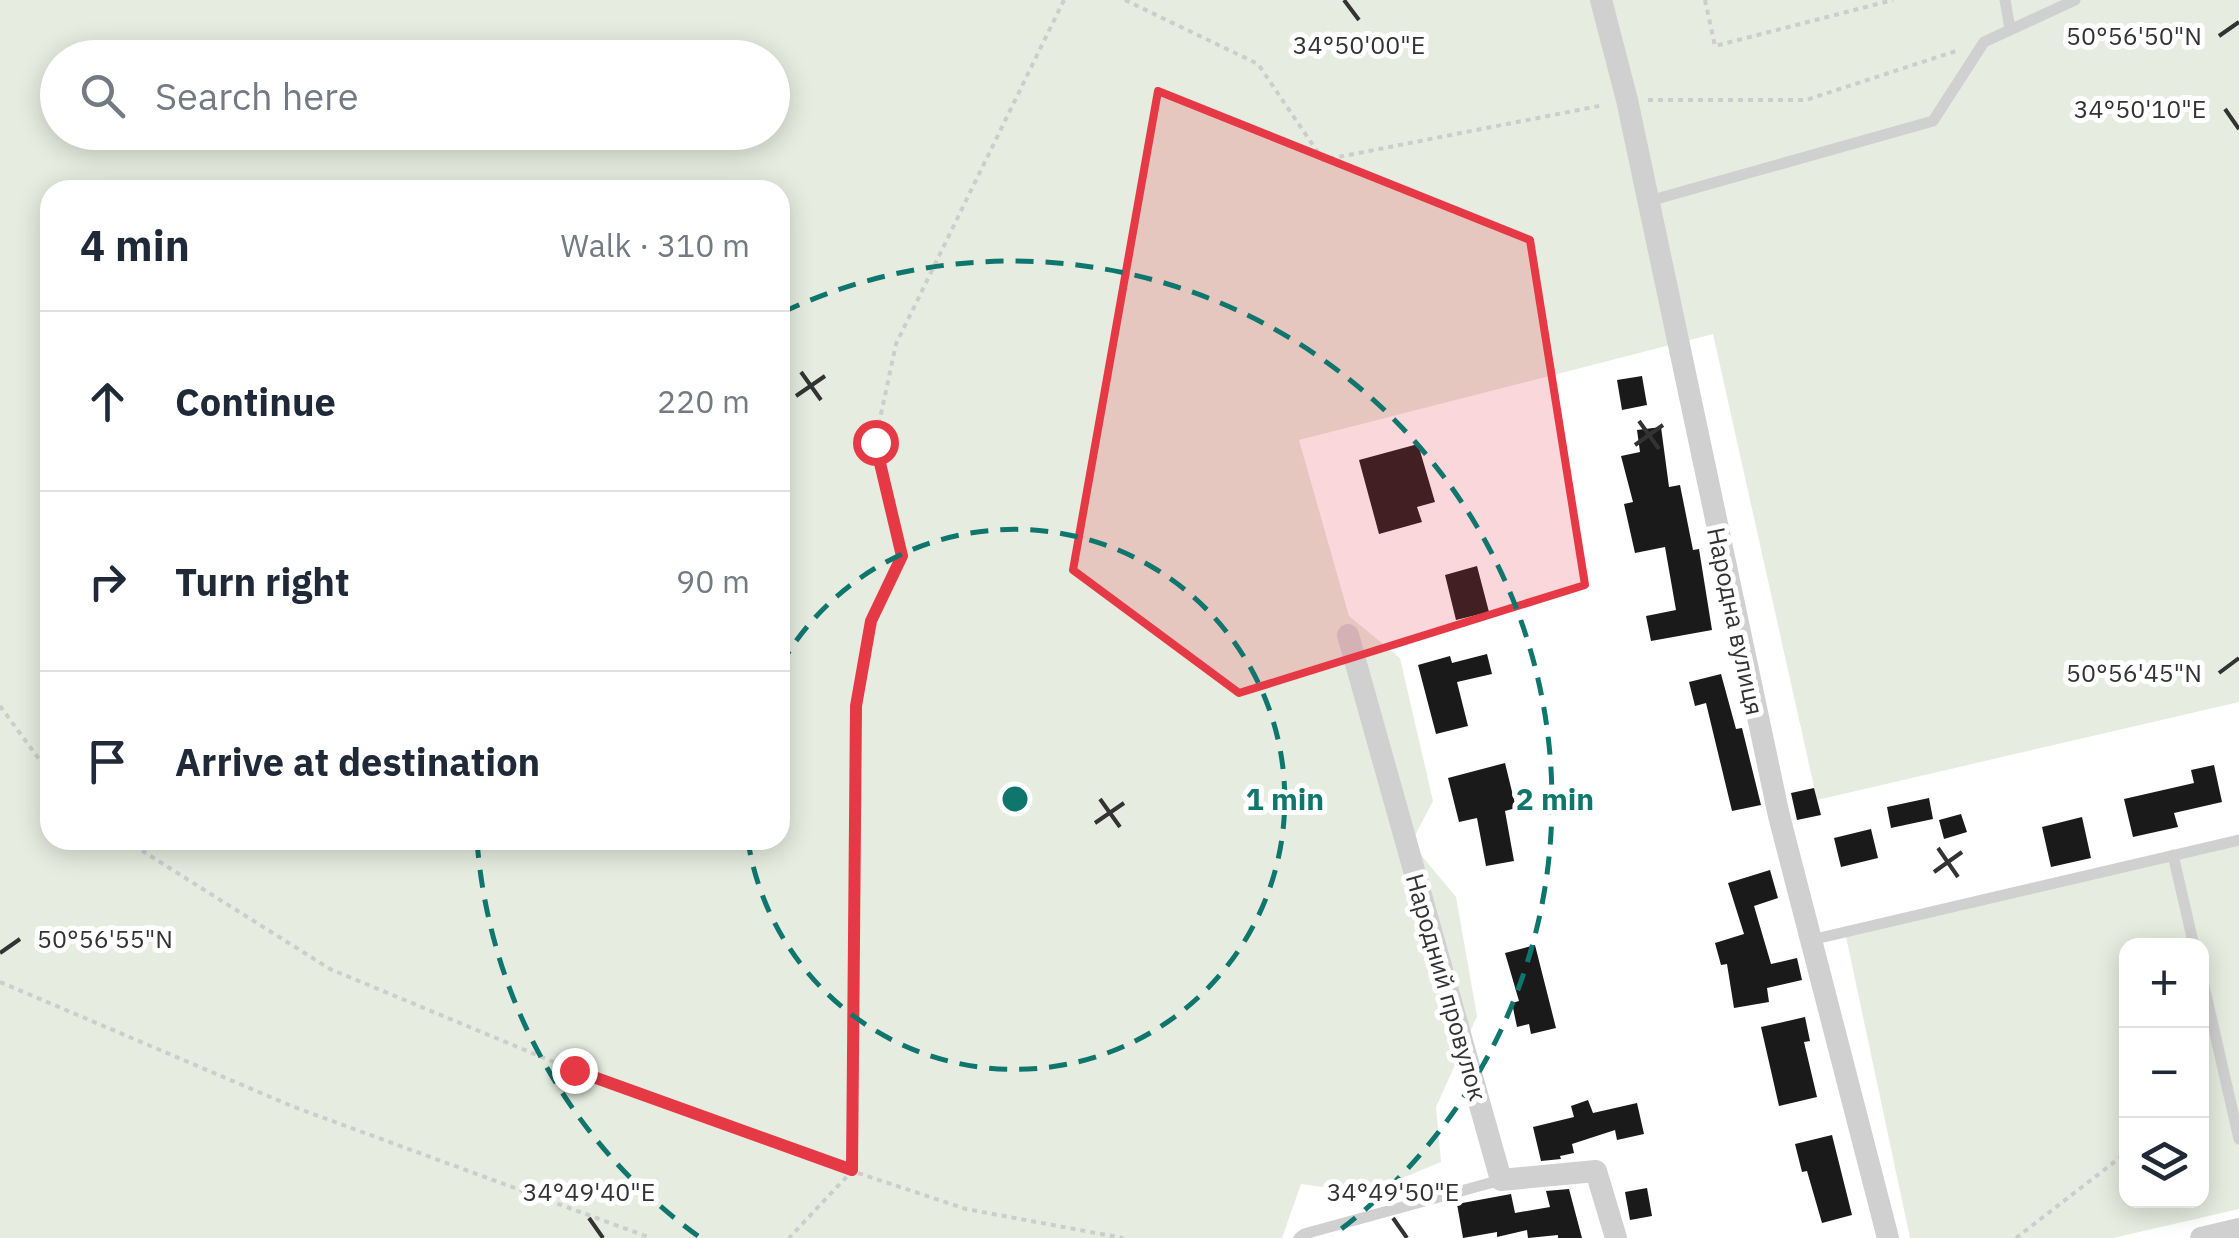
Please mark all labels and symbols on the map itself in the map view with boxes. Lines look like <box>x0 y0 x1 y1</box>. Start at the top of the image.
text: 50°56'50"N <box>2066 19 2202 52</box>
text: 34°50'00"E <box>1293 28 1425 61</box>
text: 34°50'10"E <box>2074 92 2206 125</box>
route start <box>853 420 899 466</box>
street label: Народна вулиця <box>1700 524 1772 718</box>
text: 50°56'45"N <box>2066 656 2202 689</box>
text: 1 min <box>1246 779 1324 818</box>
text: 2 min <box>1516 779 1594 818</box>
centre of rings <box>997 781 1033 817</box>
street label: Народний провулок <box>1399 870 1495 1104</box>
text: 50°56'55"N <box>37 922 173 955</box>
route end <box>552 1048 598 1094</box>
text: 34°49'40"E <box>523 1175 655 1208</box>
text: 34°49'50"E <box>1327 1175 1459 1208</box>

